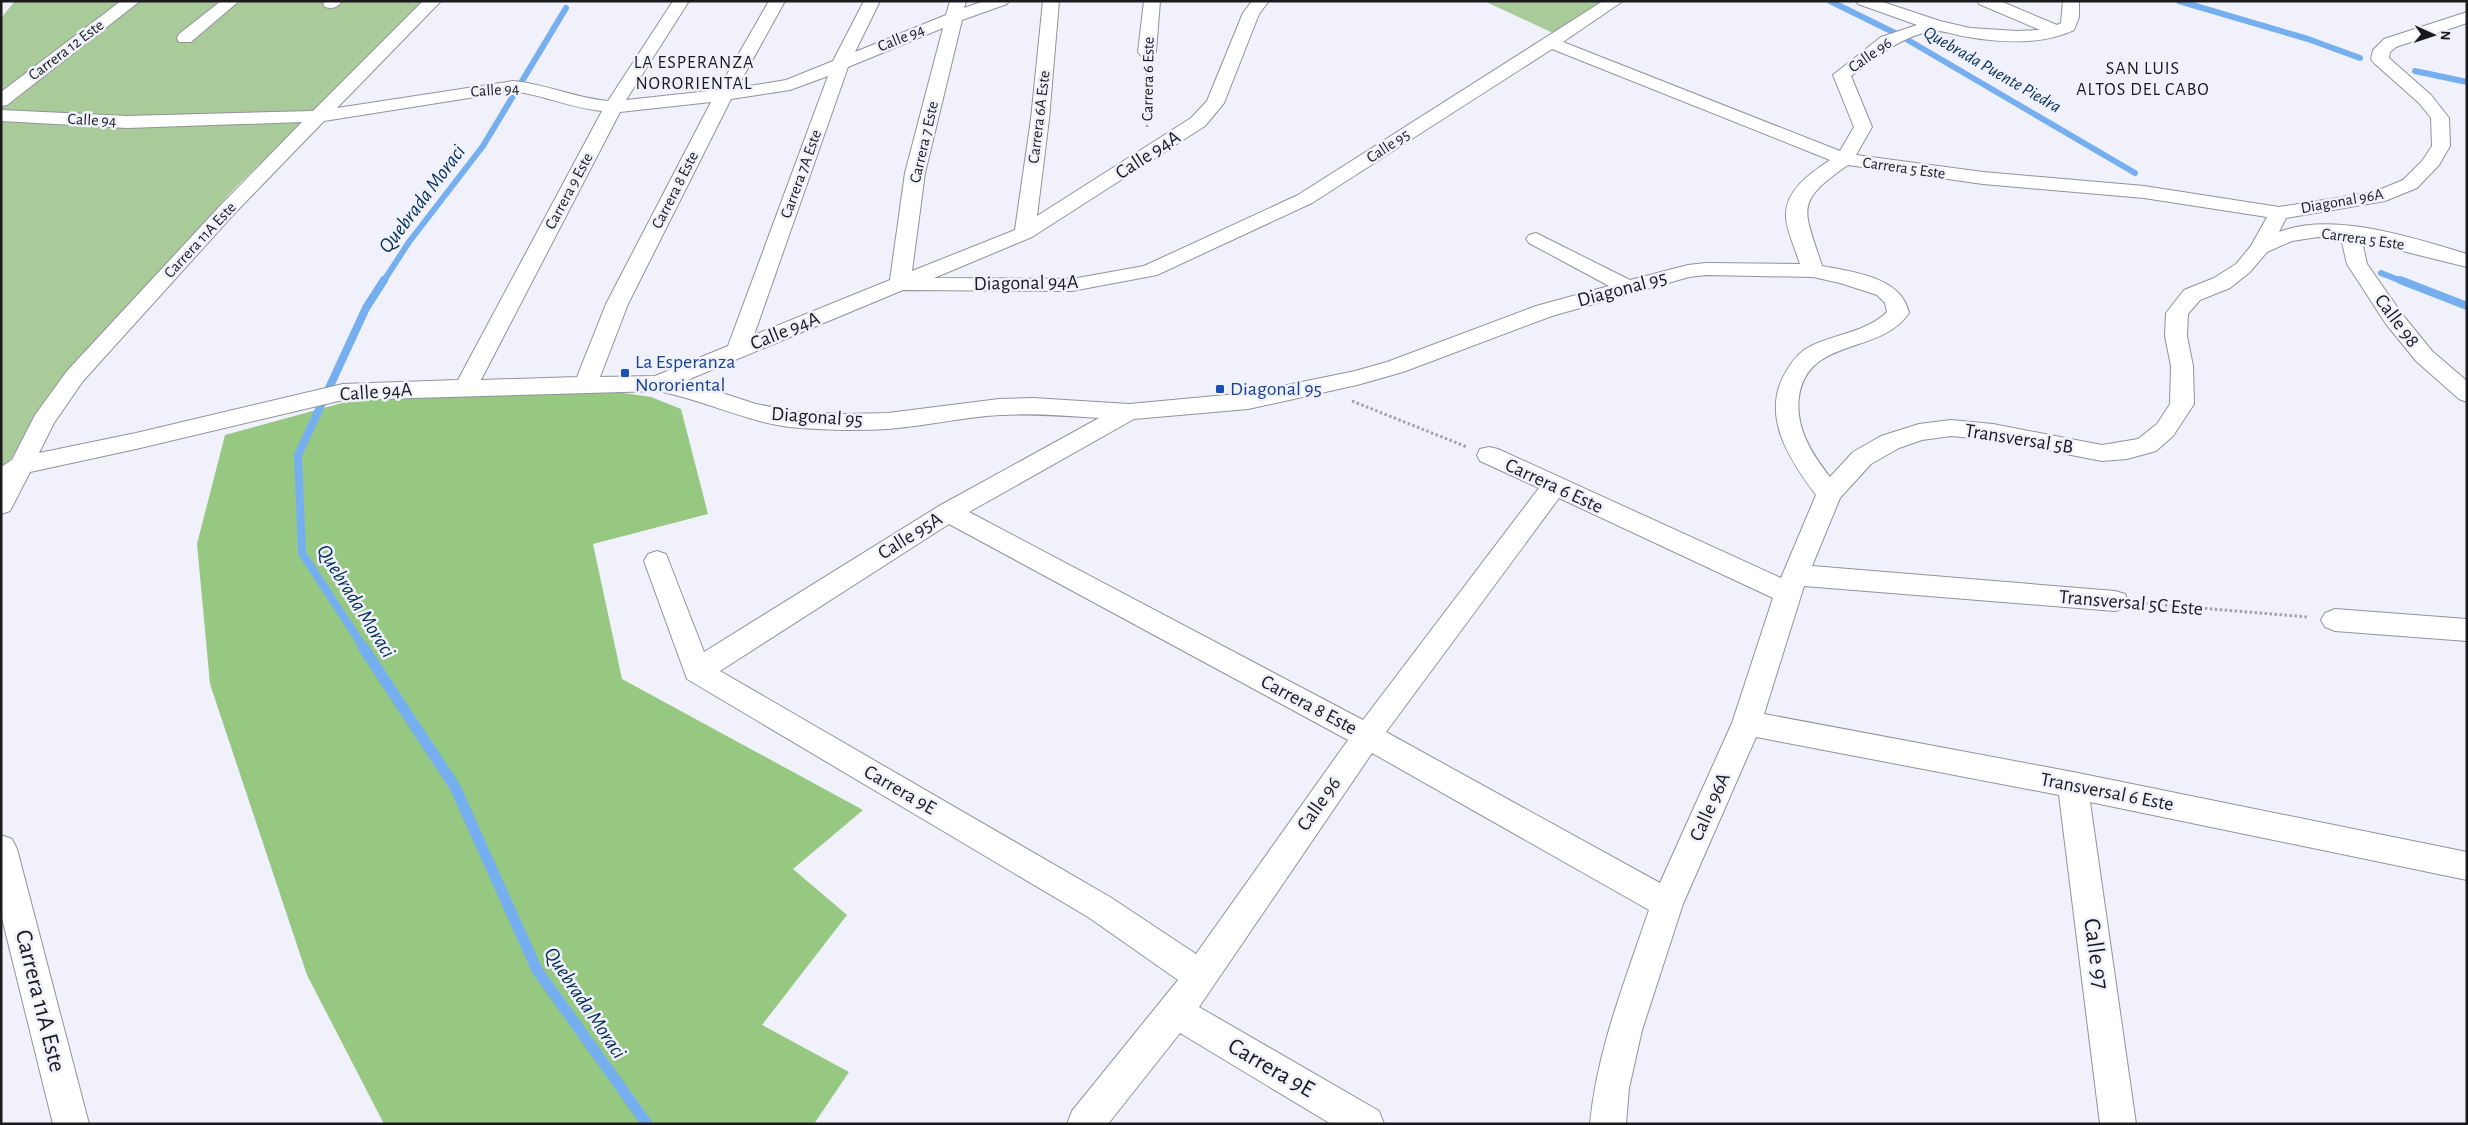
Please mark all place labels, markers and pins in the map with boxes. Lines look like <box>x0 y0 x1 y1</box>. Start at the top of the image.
place label: La Esperanza Nororiental <box>635 352 735 395</box>
marker: La Esperanza Nororiental <box>619 367 631 379</box>
place label: Diagonal 95 <box>1230 379 1322 399</box>
marker: Diagonal 95 <box>1214 383 1226 395</box>

